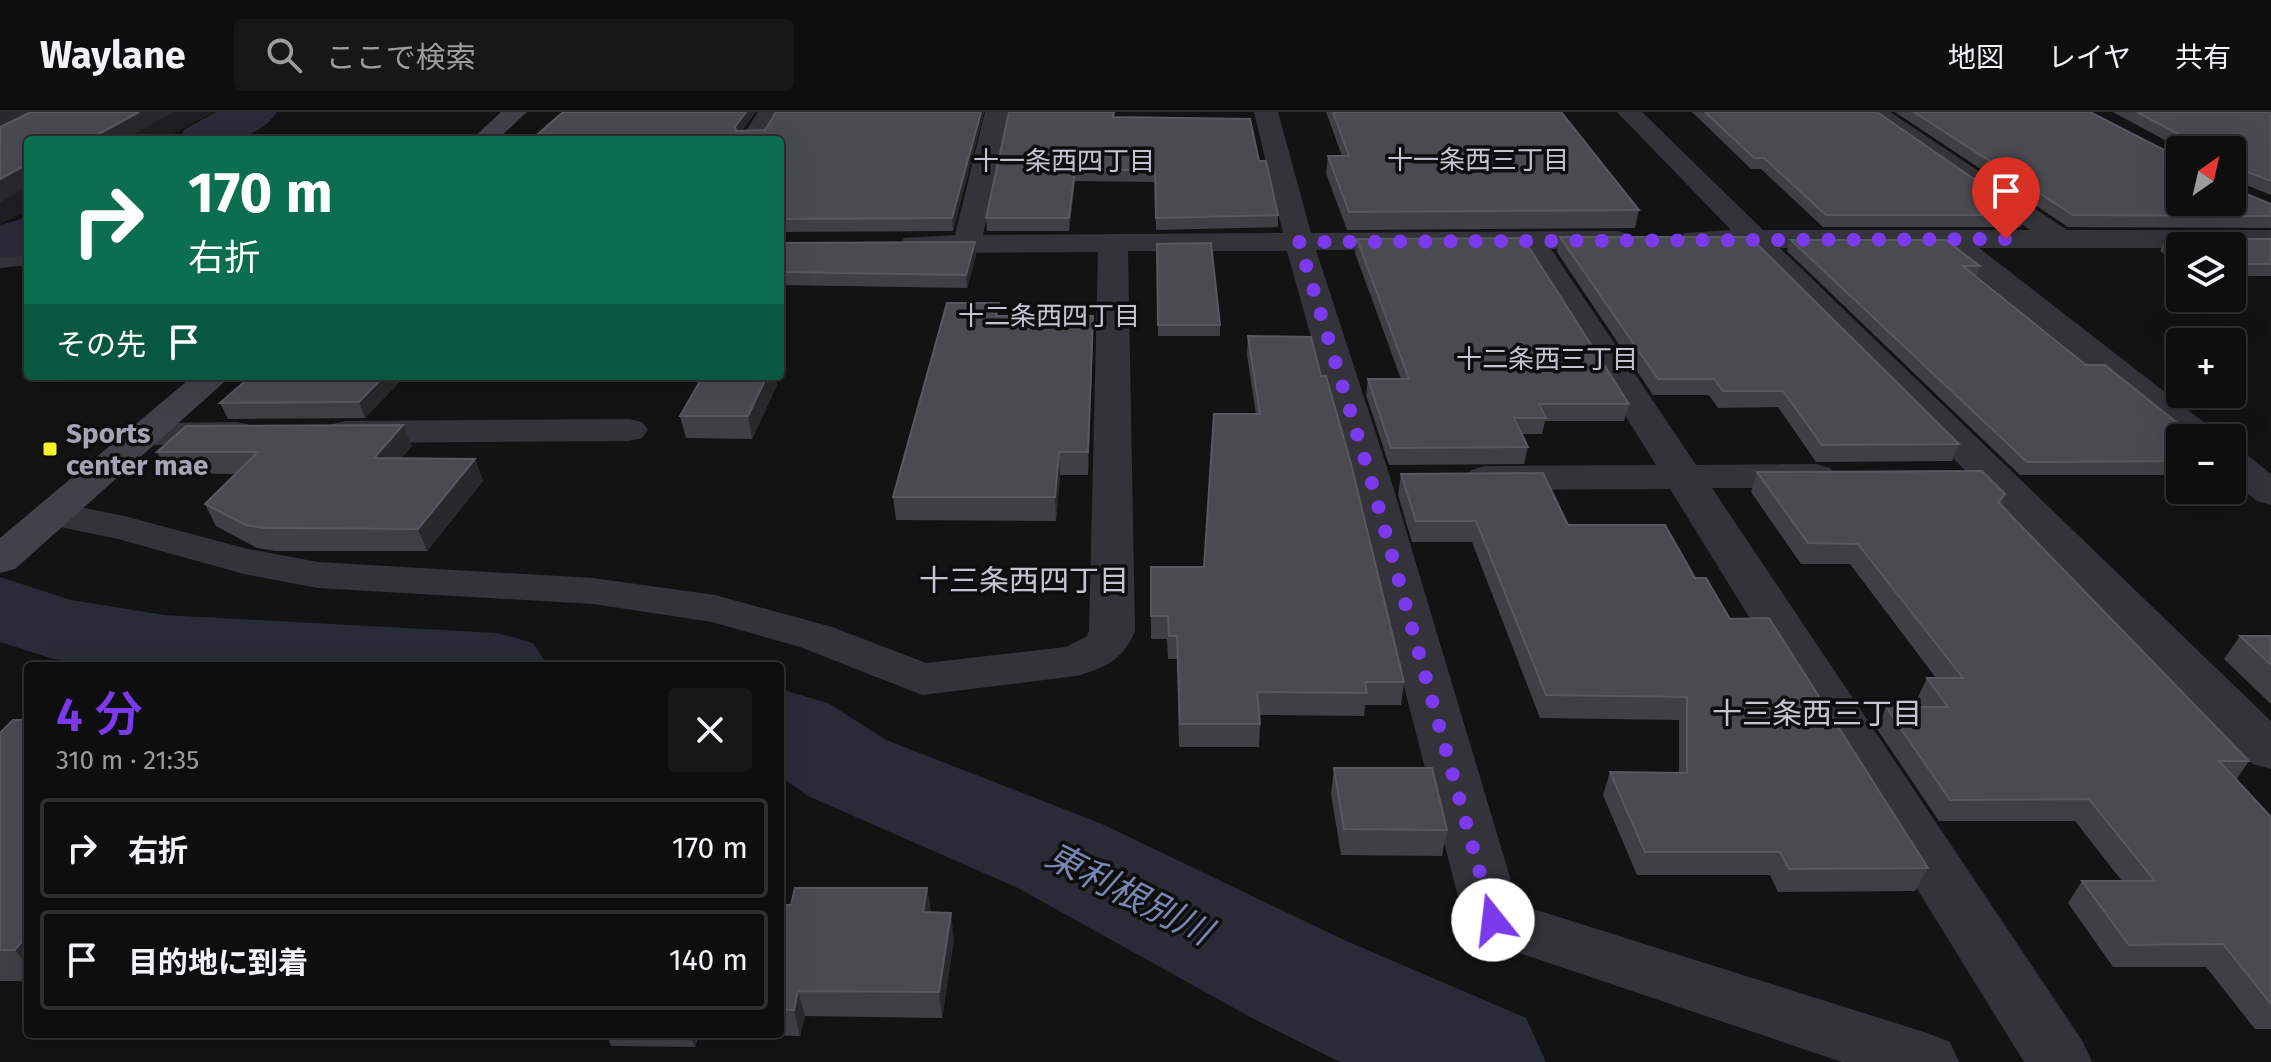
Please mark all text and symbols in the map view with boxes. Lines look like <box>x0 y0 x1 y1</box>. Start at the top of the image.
search box <box>234 19 794 91</box>
text: Waylane <box>40 32 186 78</box>
icon: search <box>262 33 306 77</box>
text: ここで検索 <box>326 40 476 76</box>
text: 地図 <box>1948 41 2004 74</box>
text: レイヤ <box>2048 41 2131 74</box>
text: 共有 <box>2175 41 2231 74</box>
north arrow <box>2166 136 2246 216</box>
map controls <box>2166 136 2246 504</box>
district label: 十一条西三丁目 <box>1387 145 1569 176</box>
district label: 十一条西四丁目 <box>973 146 1155 177</box>
pin <box>1972 157 2040 239</box>
text: 170 m <box>188 160 333 227</box>
icon: right <box>56 168 160 272</box>
icon: arrive <box>1984 169 2028 213</box>
button: layers <box>2166 232 2246 312</box>
text: 右折 <box>188 236 260 280</box>
district label: 十二条西四丁目 <box>958 301 1140 332</box>
icon: arrive <box>162 320 206 364</box>
text: その先 <box>56 327 146 363</box>
button: + <box>2166 328 2246 408</box>
district label: 十二条西三丁目 <box>1456 344 1638 375</box>
place label: Sports center mae <box>66 417 209 482</box>
button: − <box>2166 424 2246 504</box>
marker: Sports center mae <box>41 440 59 458</box>
district label: 十三条西四丁目 <box>919 563 1129 599</box>
text: 4 分 <box>56 686 142 744</box>
button: close <box>668 688 752 772</box>
district label: 十三条西三丁目 <box>1712 696 1922 732</box>
text: 310 m · 21:35 <box>56 745 199 776</box>
icon: right <box>60 826 104 870</box>
text: 170 m <box>672 830 748 866</box>
text: 右折 <box>128 833 188 869</box>
water label: 東利根別川 <box>1038 833 1222 956</box>
position arrow <box>1451 878 1535 962</box>
icon: arrive <box>60 938 104 982</box>
text: 140 m <box>669 942 748 978</box>
text: 目的地に到着 <box>128 945 308 981</box>

